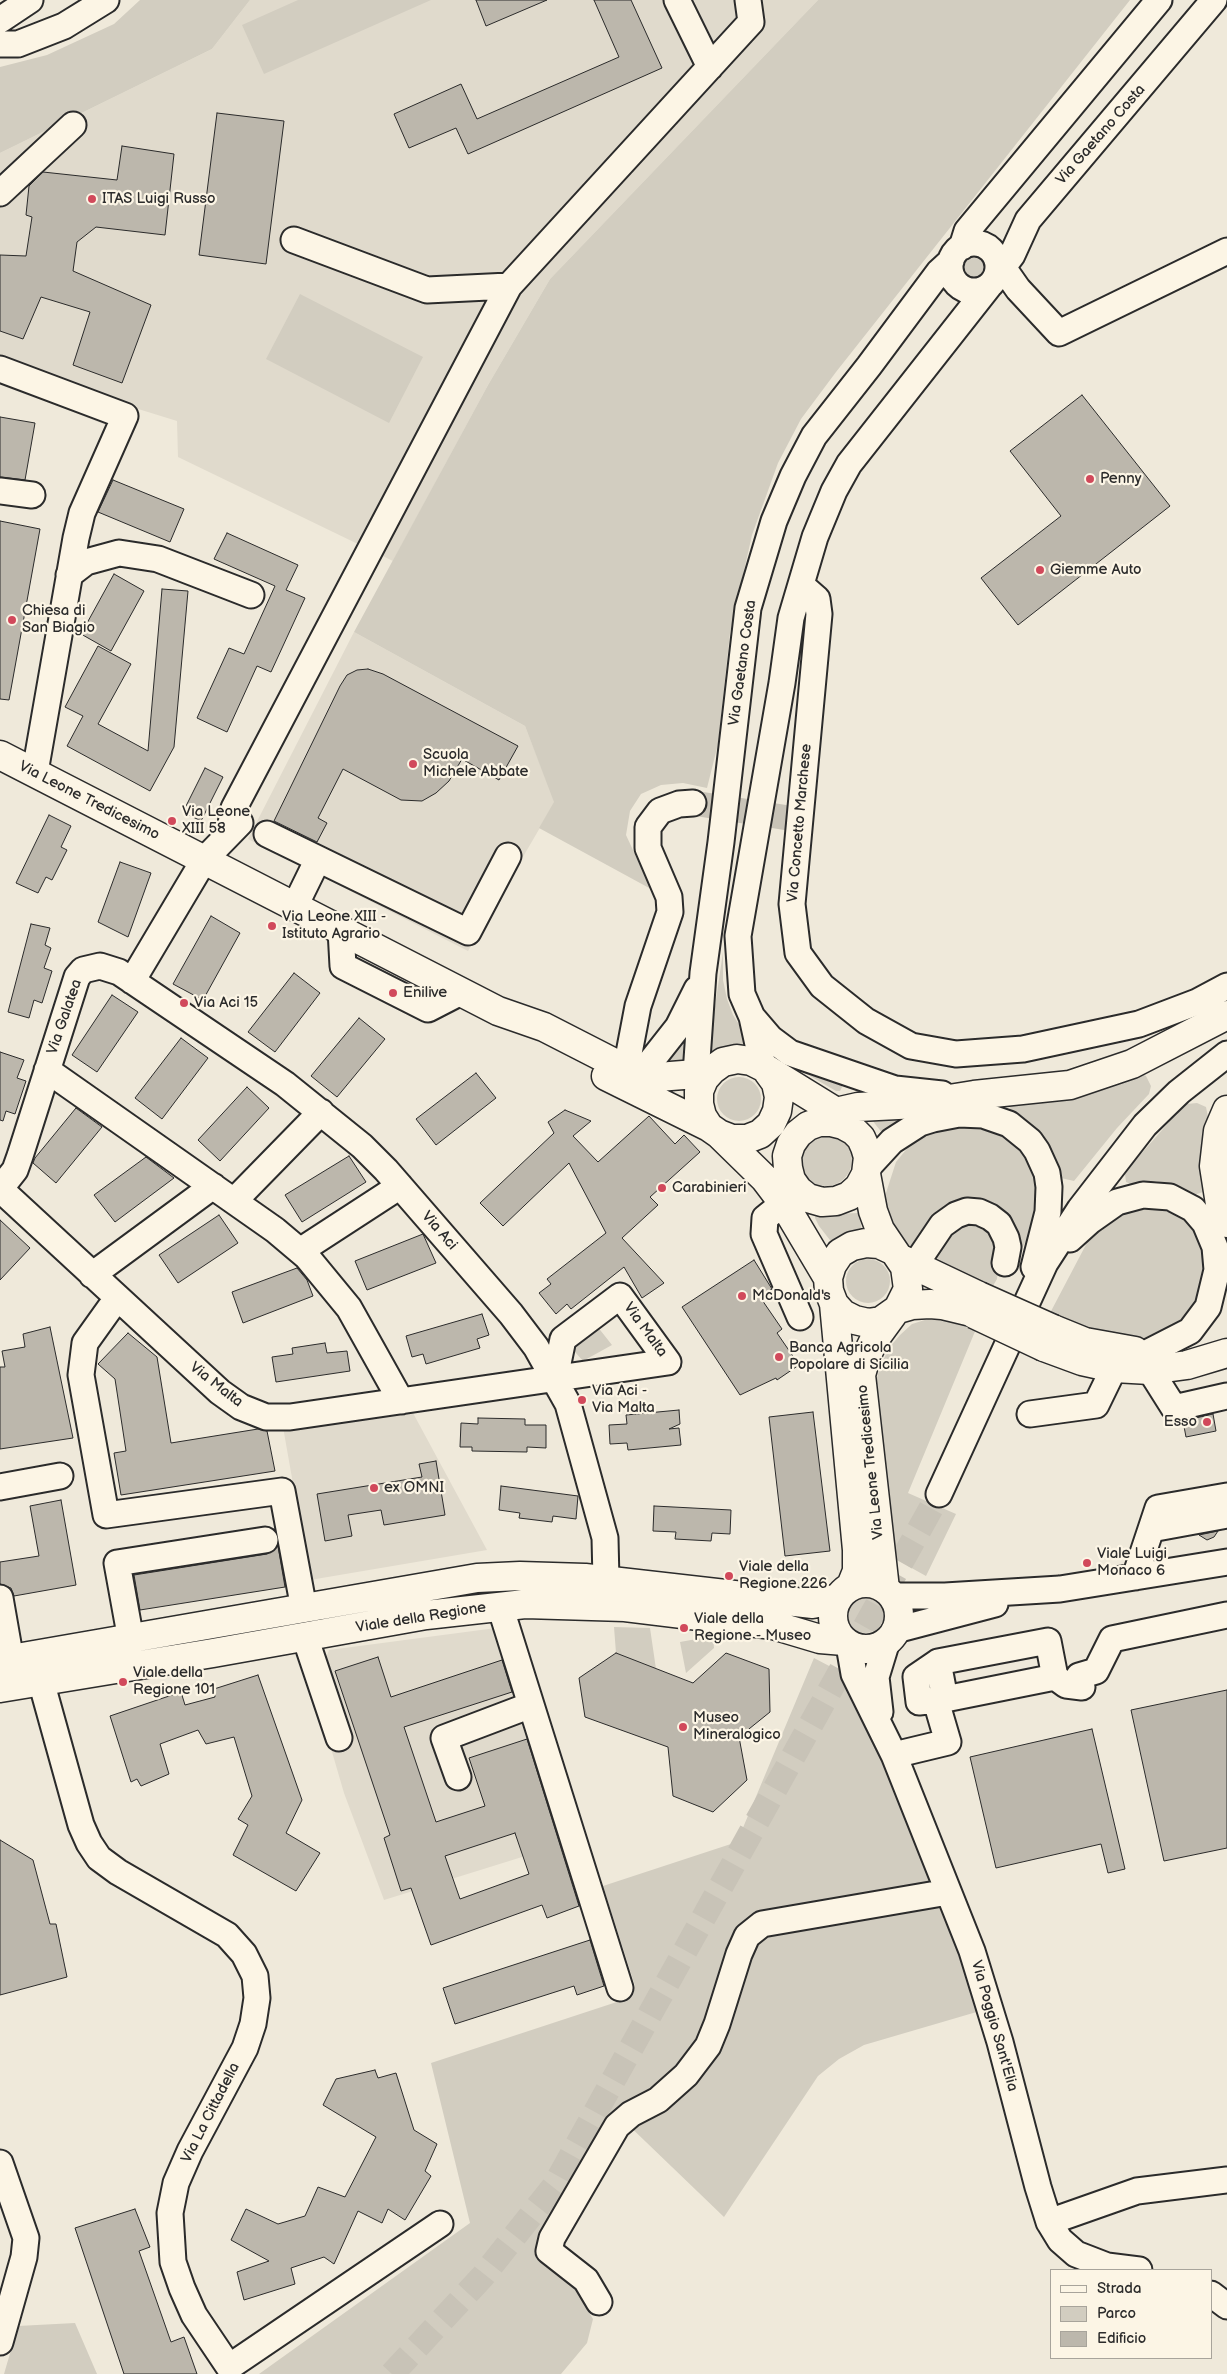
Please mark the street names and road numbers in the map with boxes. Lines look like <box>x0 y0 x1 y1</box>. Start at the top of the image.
street label: Via Gaetano Costa <box>1053 81 1149 189</box>
street label: Via Gaetano Costa <box>725 599 761 727</box>
street label: Via Concetto Marchese <box>784 743 816 903</box>
street label: Via Leone Tredicesimo <box>16 758 162 844</box>
street label: Via Galatea <box>44 977 86 1057</box>
street label: Via Aci <box>417 1208 461 1254</box>
street label: Via Malta <box>619 1299 671 1361</box>
street label: Via Malta <box>186 1359 246 1411</box>
street label: Via Leone Tredicesimo <box>854 1384 888 1540</box>
street label: Viale della Regione <box>355 1599 487 1637</box>
street label: Via Poggio Sant'Elia <box>967 1958 1021 2094</box>
street label: Via La Cittadella <box>178 2060 244 2166</box>

